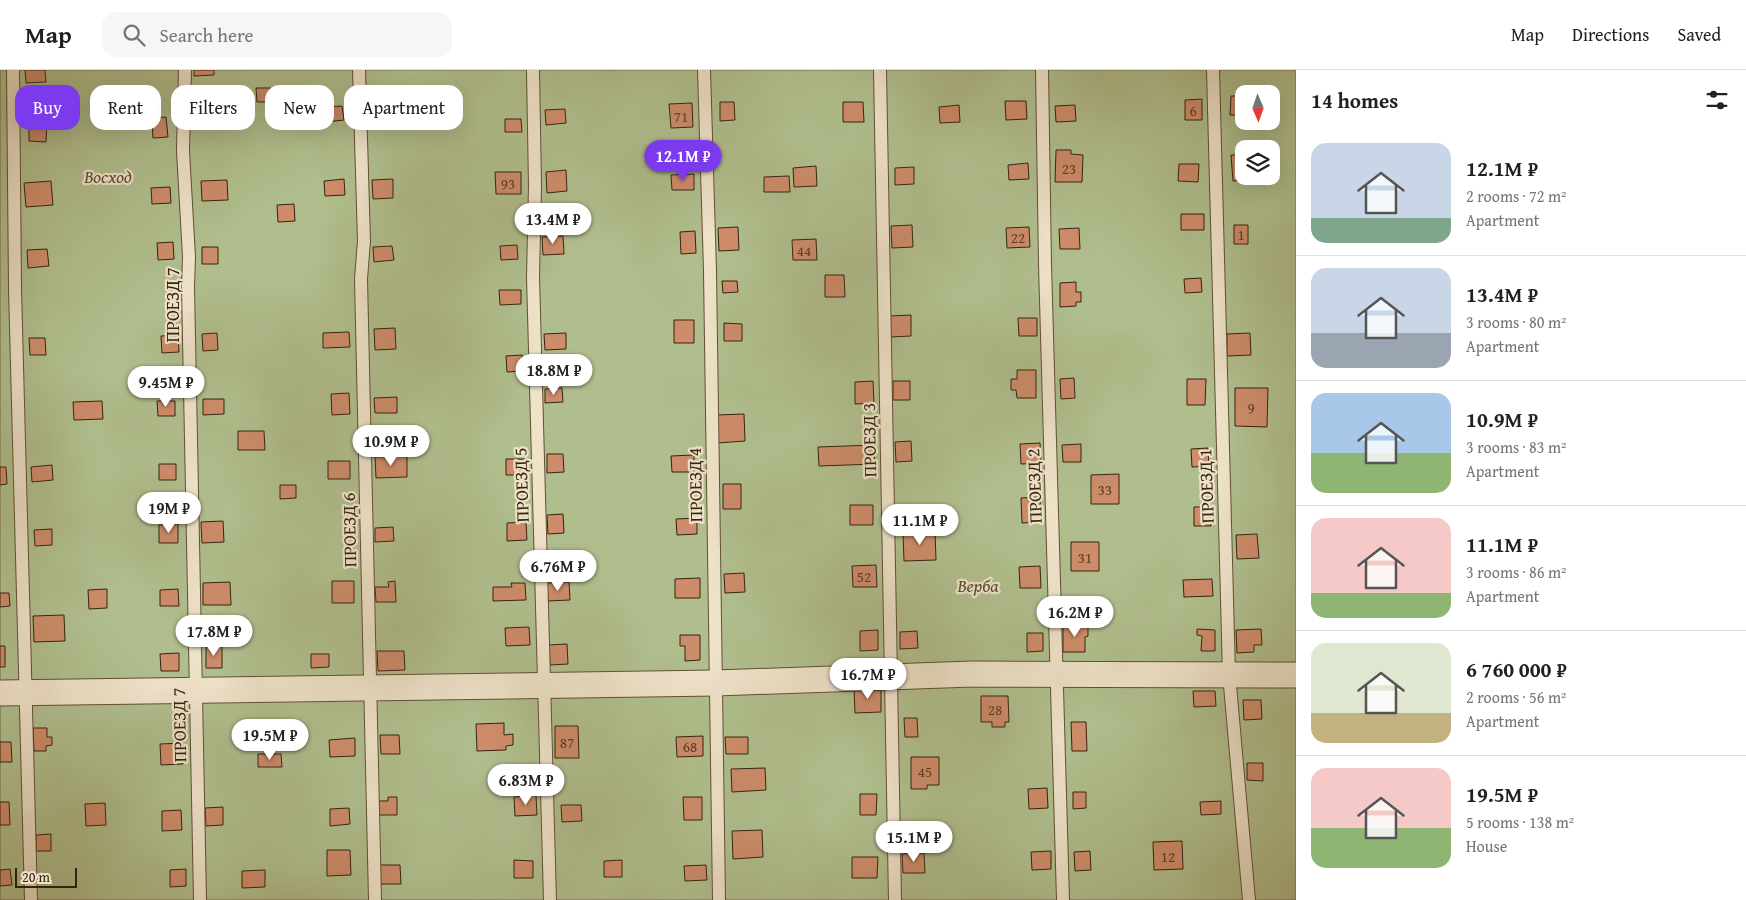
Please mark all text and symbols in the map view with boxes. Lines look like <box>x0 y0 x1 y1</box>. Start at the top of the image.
search box <box>102 12 452 57</box>
text: Map <box>25 17 72 52</box>
icon: search <box>120 21 148 49</box>
text: Search here <box>160 21 253 49</box>
text: Map <box>1511 21 1544 48</box>
text: Directions <box>1572 21 1649 48</box>
text: Saved <box>1677 21 1721 48</box>
chip: Buy <box>15 85 80 130</box>
chip: Rent <box>90 85 161 130</box>
chip: Filters <box>171 85 255 130</box>
chip: New <box>265 85 334 130</box>
chip: Apartment <box>344 85 463 130</box>
north arrow <box>1235 85 1280 130</box>
map controls <box>1235 85 1280 185</box>
text: 14 homes <box>1311 85 1398 116</box>
icon: filters <box>1703 86 1731 114</box>
house number: 6 <box>1189 100 1197 121</box>
house number: 71 <box>674 106 688 127</box>
pin: 12.1M ₽ <box>637 140 729 182</box>
button: layers <box>1235 140 1280 185</box>
text: 12.1M ₽ <box>656 144 710 168</box>
text: 12.1M ₽ <box>1466 153 1538 184</box>
house number: 23 <box>1062 158 1076 179</box>
park label: Восход <box>83 163 132 190</box>
icon: home <box>1351 163 1411 223</box>
house number: 93 <box>501 173 515 194</box>
text: 2 rooms · 72 m² <box>1466 184 1566 208</box>
pin: 13.4M ₽ <box>507 202 599 245</box>
text: 13.4M ₽ <box>526 207 580 231</box>
text: Apartment <box>1466 208 1539 232</box>
house number: 1 <box>1237 224 1245 245</box>
house number: 22 <box>1011 227 1025 248</box>
house number: 44 <box>797 240 811 261</box>
street label: ПРОЕЗД 7 <box>159 268 186 342</box>
text: 13.4M ₽ <box>1466 279 1538 310</box>
icon: home <box>1351 288 1411 348</box>
text: 3 rooms · 80 m² <box>1466 310 1566 334</box>
text: Apartment <box>1466 334 1539 358</box>
pin: 18.8M ₽ <box>508 354 600 396</box>
text: 18.8M ₽ <box>527 358 581 382</box>
pin: 9.45M ₽ <box>120 366 212 408</box>
text: 9.45M ₽ <box>139 370 193 394</box>
house number: 9 <box>1247 397 1255 418</box>
street label: ПРОЕЗД 3 <box>855 402 883 478</box>
text: 10.9M ₽ <box>1466 404 1538 435</box>
icon: home <box>1351 413 1411 473</box>
pin: 10.9M ₽ <box>345 424 437 467</box>
text: 10.9M ₽ <box>364 429 418 453</box>
text: 3 rooms · 83 m² <box>1466 435 1566 459</box>
street label: ПРОЕЗД 5 <box>506 447 536 523</box>
street label: ПРОЕЗД 4 <box>681 447 709 523</box>
street label: ПРОЕЗД 2 <box>1019 448 1049 524</box>
street label: ПРОЕЗД 1 <box>1191 448 1221 524</box>
text: Apartment <box>1466 459 1539 483</box>
house number: 33 <box>1098 479 1112 500</box>
pin: 19M ₽ <box>134 492 204 534</box>
street label: ПРОЕЗД 6 <box>335 492 363 568</box>
text: 19M ₽ <box>148 496 190 520</box>
pin: 11.1M ₽ <box>874 504 966 546</box>
text: 11.1M ₽ <box>893 508 947 532</box>
text: 11.1M ₽ <box>1466 529 1538 560</box>
icon: home <box>1351 538 1411 598</box>
house number: 31 <box>1078 547 1092 568</box>
pin: 6.76M ₽ <box>512 550 604 592</box>
text: 6.76M ₽ <box>531 554 585 578</box>
text: 3 rooms · 86 m² <box>1466 560 1566 584</box>
house number: 52 <box>857 566 871 587</box>
park label: Верба <box>956 572 999 599</box>
text: Apartment <box>1466 584 1539 608</box>
pin: 16.2M ₽ <box>1029 596 1121 638</box>
text: 16.2M ₽ <box>1048 600 1102 624</box>
pin: 17.8M ₽ <box>168 614 260 657</box>
text: 17.8M ₽ <box>187 619 241 643</box>
text: 6 760 000 ₽ <box>1466 654 1567 685</box>
pin: 16.7M ₽ <box>822 658 914 700</box>
text: 16.7M ₽ <box>841 662 895 686</box>
icon: home <box>1351 663 1411 723</box>
text: 2 rooms · 56 m² <box>1466 685 1566 709</box>
street label: ПРОЕЗД 7 <box>165 687 193 763</box>
house number: 28 <box>988 699 1002 720</box>
text: Apartment <box>1466 709 1539 733</box>
pin: 19.5M ₽ <box>224 718 316 761</box>
text: 19.5M ₽ <box>243 723 297 747</box>
house number: 87 <box>560 732 574 753</box>
house number: 68 <box>683 736 697 757</box>
house number: 45 <box>918 761 932 782</box>
pin: 6.83M ₽ <box>480 764 572 806</box>
text: 6.83M ₽ <box>499 768 553 792</box>
text: 19.5M ₽ <box>1466 779 1538 810</box>
icon: home <box>1351 788 1411 848</box>
text: 5 rooms · 138 m² <box>1466 810 1574 834</box>
pin: 15.1M ₽ <box>868 820 960 863</box>
text: 15.1M ₽ <box>887 825 941 849</box>
text: House <box>1466 834 1507 858</box>
house number: 12 <box>1161 846 1175 867</box>
scale bar <box>15 865 78 888</box>
text: 20 m <box>22 867 50 887</box>

